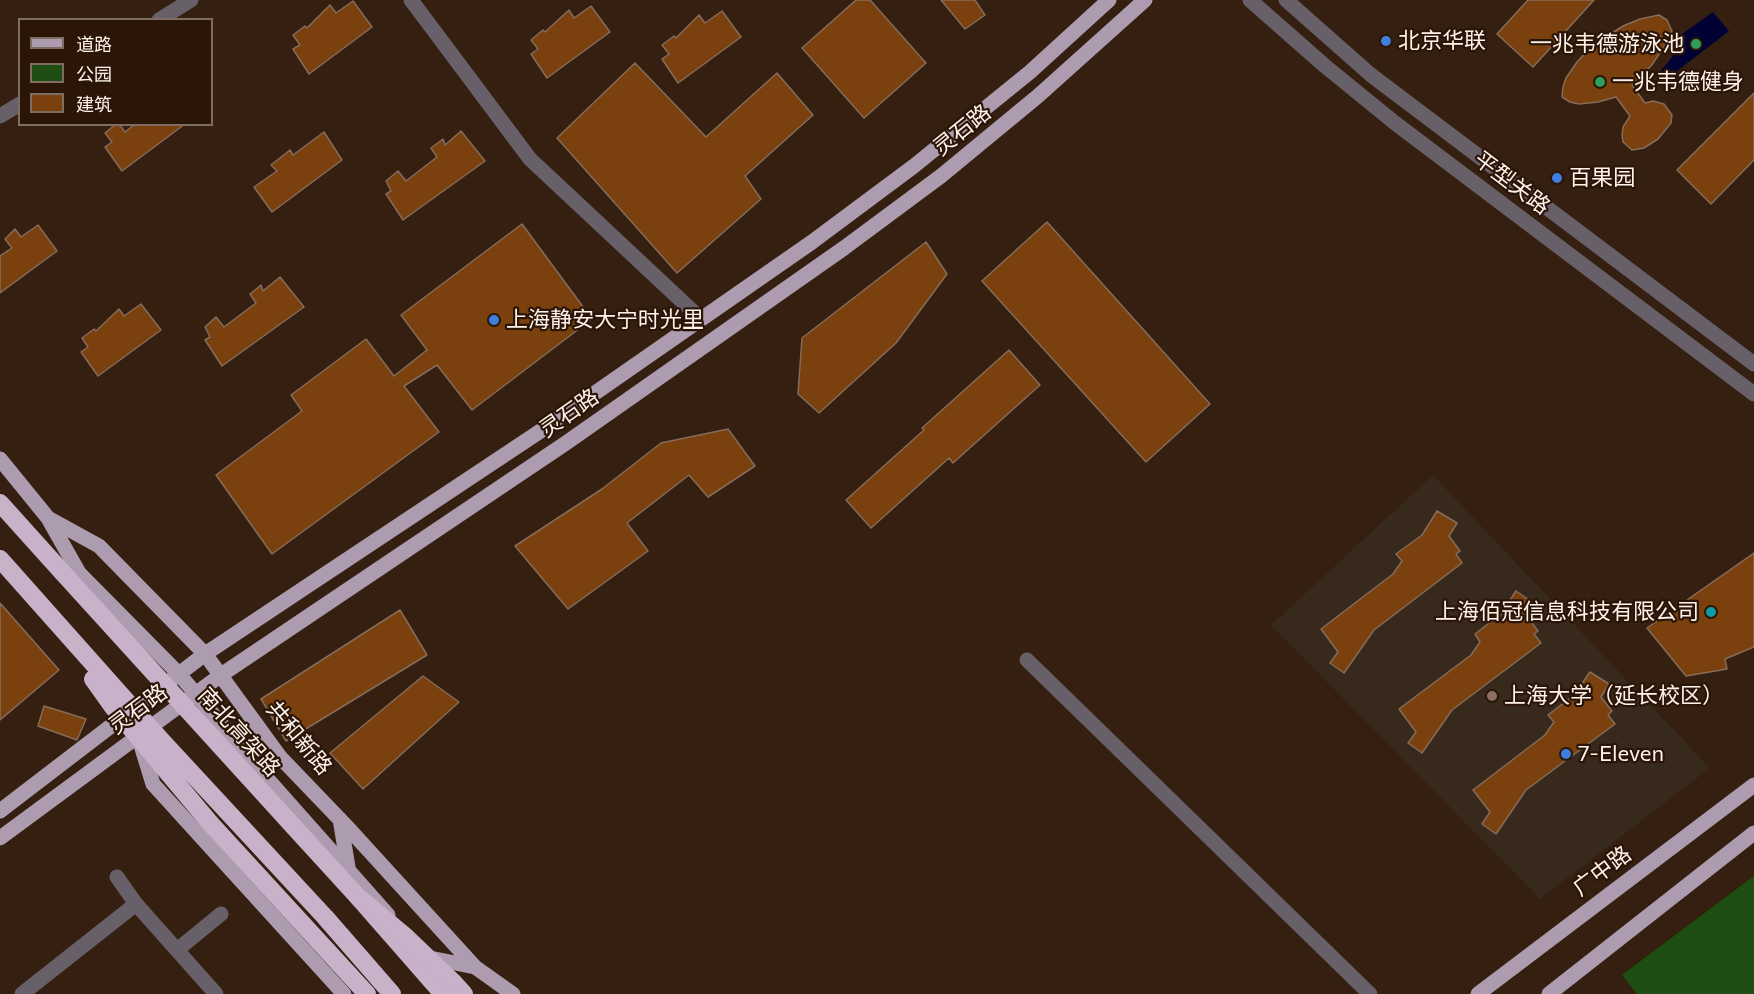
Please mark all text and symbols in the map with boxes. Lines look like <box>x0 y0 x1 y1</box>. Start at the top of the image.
legend <box>18 18 213 126</box>
place label: 北京华联 <box>1398 28 1486 54</box>
place label: 一兆韦德游泳池 <box>1530 31 1684 57</box>
text: 道路 <box>76 33 112 55</box>
marker: 北京华联 <box>1379 34 1393 48</box>
marker: 一兆韦德游泳池 <box>1689 37 1703 51</box>
text: 公园 <box>76 63 112 85</box>
place label: 一兆韦德健身 <box>1612 69 1744 95</box>
marker: 一兆韦德健身 <box>1593 75 1607 89</box>
text: 建筑 <box>76 93 112 115</box>
street label: 灵石路 <box>928 99 996 161</box>
street label: 平型关路 <box>1469 146 1555 220</box>
place label: 百果园 <box>1569 165 1635 191</box>
marker: 百果园 <box>1550 171 1564 185</box>
place label: 上海静安大宁时光里 <box>506 307 704 333</box>
marker: 上海静安大宁时光里 <box>487 313 501 327</box>
street label: 灵石路 <box>534 383 604 443</box>
place label: 上海佰冠信息科技有限公司 <box>1435 599 1699 625</box>
marker: 上海佰冠信息科技有限公司 <box>1704 605 1718 619</box>
street label: 灵石路 <box>104 679 172 739</box>
street label: 南北高架路 <box>192 682 286 782</box>
place label: 上海大学（延长校区） <box>1504 683 1724 709</box>
marker: 上海大学（延长校区） <box>1485 689 1499 703</box>
street label: 共和新路 <box>261 696 337 780</box>
place label: 7-Eleven <box>1578 741 1664 767</box>
marker: 7-Eleven <box>1559 747 1573 761</box>
street label: 广中路 <box>1568 841 1636 901</box>

